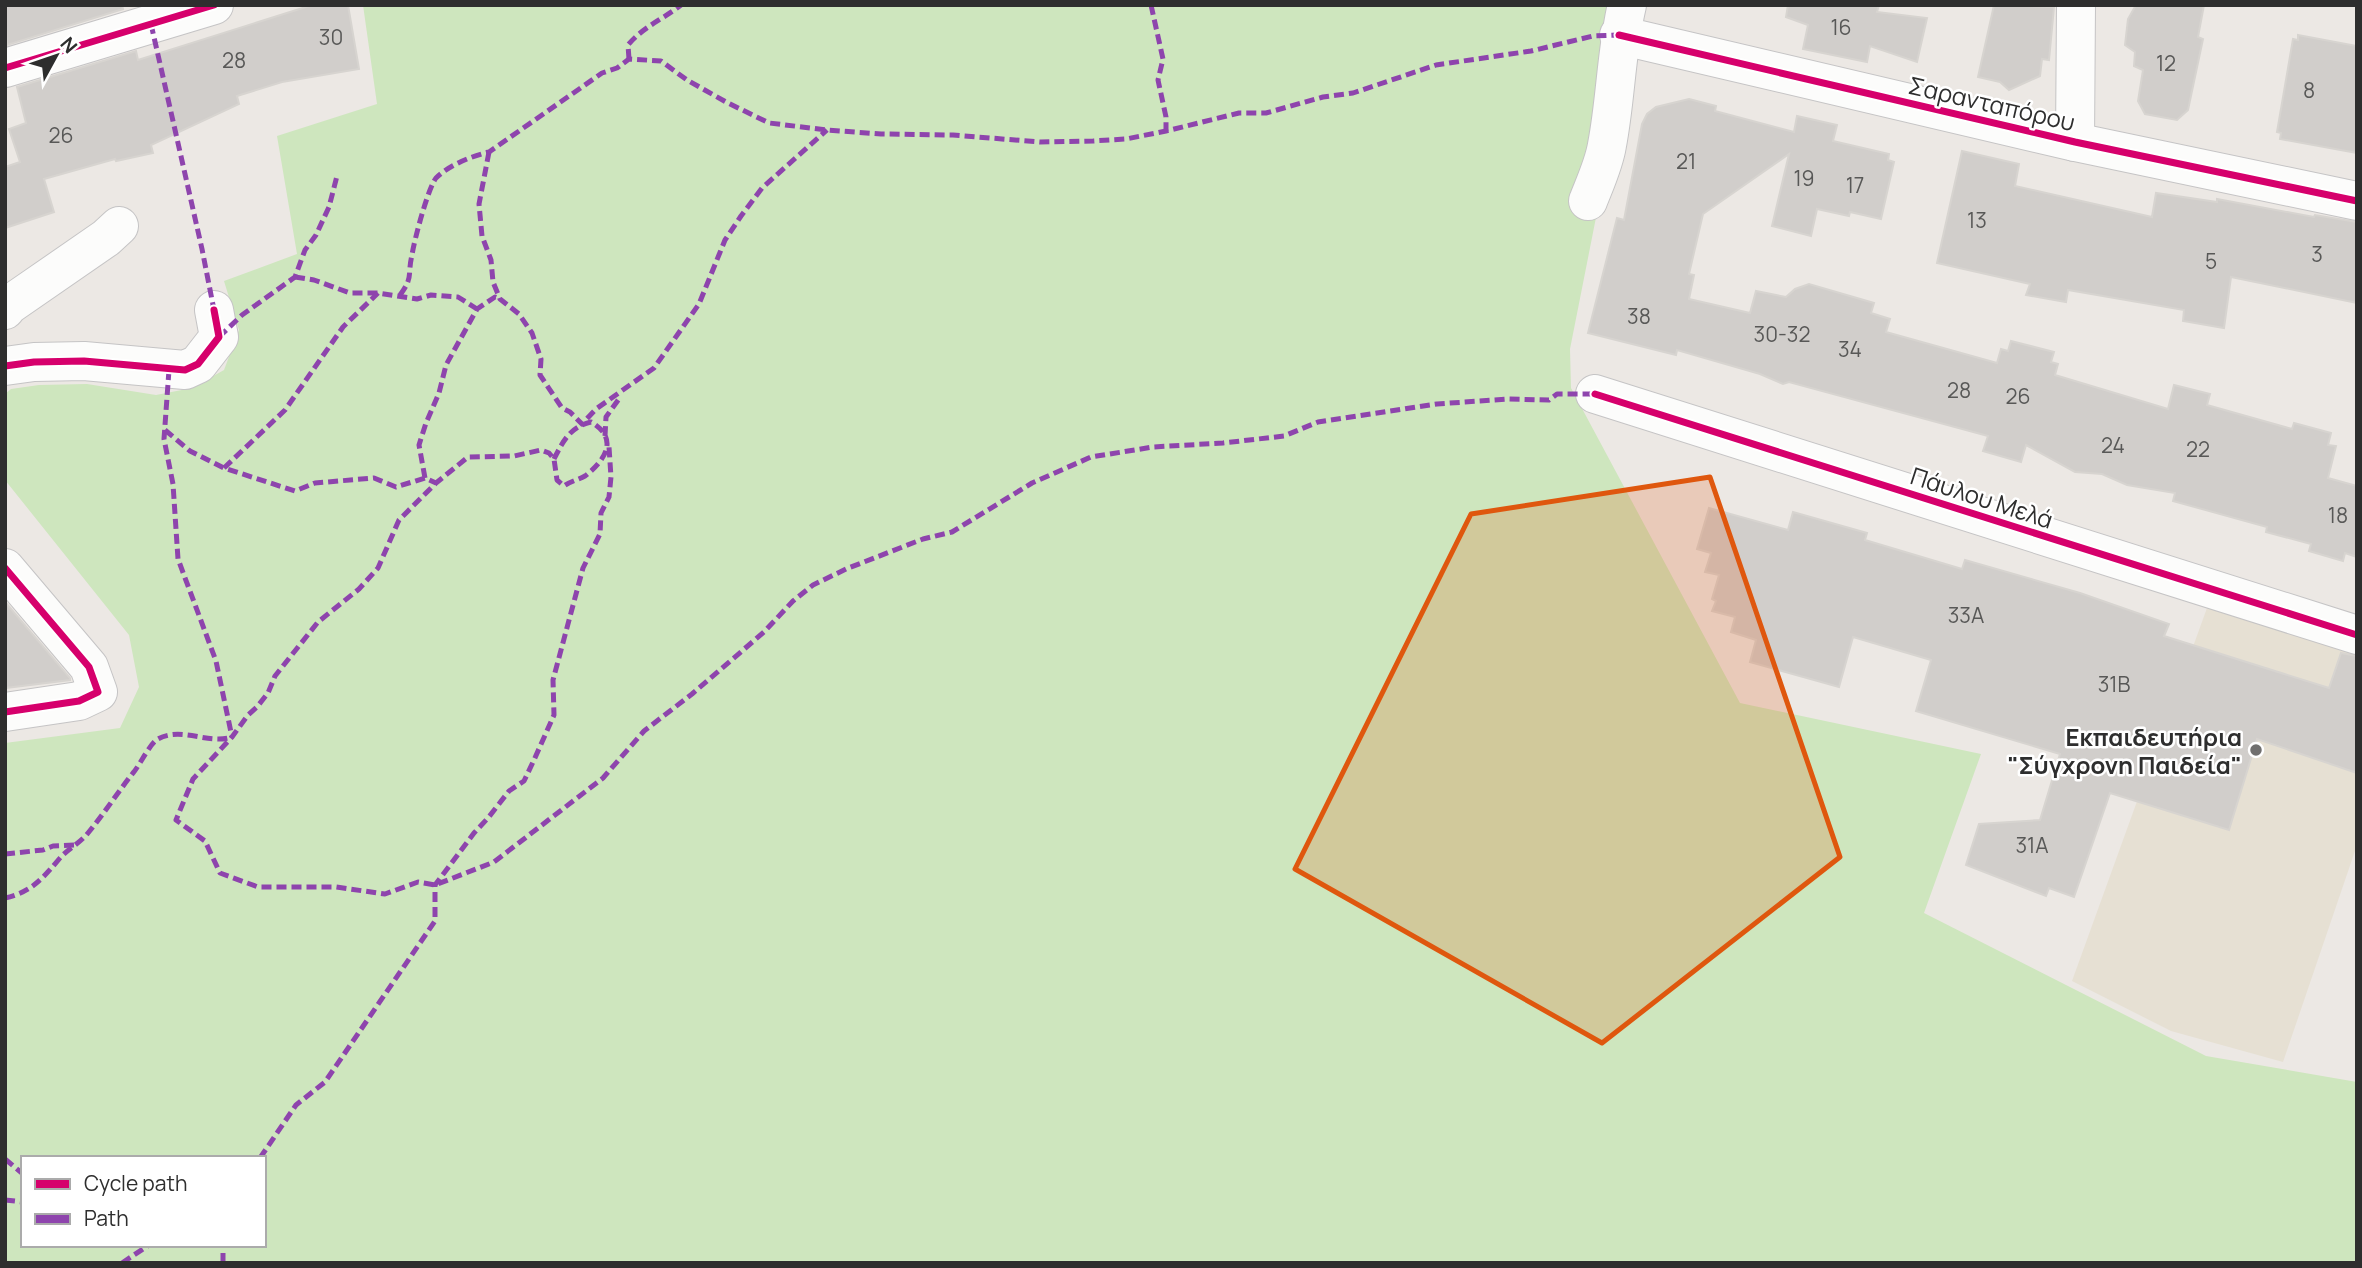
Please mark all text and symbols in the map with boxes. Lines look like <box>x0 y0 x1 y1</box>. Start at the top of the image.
house number: 16 <box>1830 13 1852 41</box>
north arrow <box>21 21 91 91</box>
house number: 30 <box>319 23 343 51</box>
text: N <box>55 31 83 59</box>
house number: 28 <box>222 46 246 74</box>
house number: 12 <box>2156 49 2176 77</box>
street label: Σαρανταπόρου <box>1906 68 2078 138</box>
house number: 8 <box>2303 76 2315 104</box>
house number: 26 <box>48 121 74 149</box>
house number: 21 <box>1676 147 1696 175</box>
house number: 19 <box>1793 164 1815 192</box>
house number: 17 <box>1846 171 1864 199</box>
house number: 13 <box>1967 206 1987 234</box>
house number: 3 <box>2311 240 2323 268</box>
house number: 5 <box>2205 247 2217 275</box>
house number: 38 <box>1627 302 1651 330</box>
house number: 30-32 <box>1754 320 1810 348</box>
house number: 34 <box>1838 335 1862 363</box>
house number: 28 <box>1947 376 1971 404</box>
house number: 26 <box>2005 382 2031 410</box>
house number: 24 <box>2101 431 2125 459</box>
house number: 22 <box>2186 435 2210 463</box>
street label: Πάυλου Μελά <box>1907 458 2057 536</box>
house number: 18 <box>2328 501 2348 529</box>
house number: 33Α <box>1948 601 1984 629</box>
house number: 31Β <box>2098 670 2130 698</box>
place label: Εκπαιδευτήρια "Σύγχρονη Παιδεία" <box>2007 720 2242 781</box>
marker: Εκπαιδευτήρια "Σύγχρονη Παιδεία" <box>2248 742 2264 758</box>
house number: 31Α <box>2015 831 2049 859</box>
legend <box>21 1156 266 1247</box>
text: Cycle path <box>84 1169 187 1197</box>
text: Path <box>84 1204 129 1232</box>

